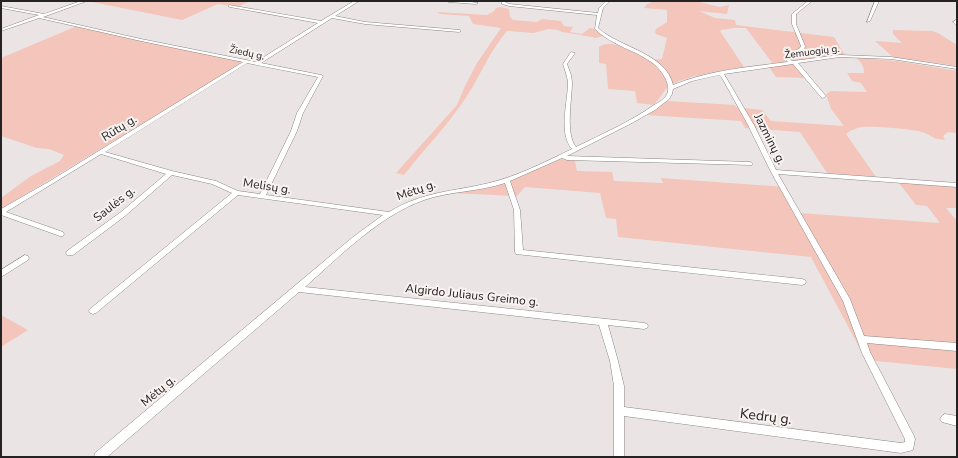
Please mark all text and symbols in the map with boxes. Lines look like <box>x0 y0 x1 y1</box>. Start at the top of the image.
street label: Žiedų g. <box>228 42 266 64</box>
street label: Žemuogių g. <box>784 42 840 62</box>
street label: Jazminų g. <box>750 110 790 167</box>
street label: Rūtų g. <box>98 111 140 145</box>
street label: Melisų g. <box>242 174 292 198</box>
street label: Mėtų g. <box>394 176 438 204</box>
street label: Saulės g. <box>90 183 138 225</box>
street label: Algirdo Juliaus Greimo g. <box>405 280 539 310</box>
street label: Mėtų g. <box>137 372 179 410</box>
street label: Kedrų g. <box>739 404 793 429</box>

